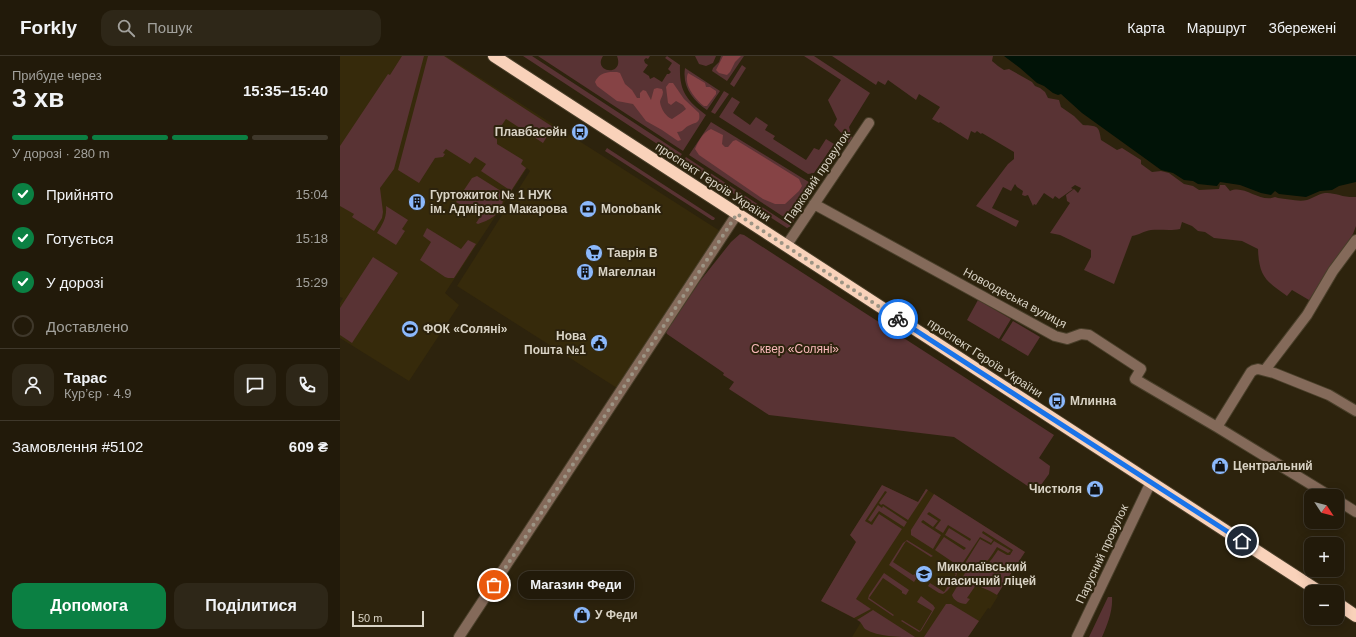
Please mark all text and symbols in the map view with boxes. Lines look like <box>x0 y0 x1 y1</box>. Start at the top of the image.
search box <box>101 10 381 46</box>
text: Forkly <box>20 17 77 38</box>
icon: search <box>115 17 137 39</box>
text: Пошук <box>147 19 192 36</box>
text: Карта <box>1127 20 1165 36</box>
text: Маршрут <box>1187 20 1246 36</box>
text: Збережені <box>1268 20 1336 36</box>
text: Прибуде через <box>12 68 102 83</box>
text: 15:35–15:40 <box>243 82 328 99</box>
text: 3 хв <box>12 83 64 113</box>
bus stop icon: Плавбасейн <box>570 122 590 142</box>
place label: Плавбасейн <box>495 125 567 139</box>
street label: Парковий провулок <box>781 128 853 226</box>
street label: проспект Героїв України <box>653 140 773 224</box>
text: У дорозі · 280 m <box>12 146 110 161</box>
icon: check <box>12 183 34 205</box>
text: Прийнято <box>46 186 113 203</box>
text: 15:04 <box>295 187 328 202</box>
place label: Гуртожиток № 1 НУК ім. Адмірала Макарова <box>430 188 567 216</box>
building icon: Гуртожиток № 1 НУК ім. Адмірала Макарова <box>407 192 427 212</box>
bank icon: Monobank <box>578 199 598 219</box>
place label: Monobank <box>601 202 661 216</box>
icon: check <box>12 227 34 249</box>
text: Готується <box>46 230 114 247</box>
text: 15:18 <box>295 231 328 246</box>
supermarket icon: Таврія В <box>584 243 604 263</box>
place label: Таврія В <box>607 246 658 260</box>
building icon: Магеллан <box>575 262 595 282</box>
place label: Магеллан <box>598 265 656 279</box>
street label: Новоодеська вулиця <box>961 265 1069 331</box>
icon: check <box>12 271 34 293</box>
text: У дорозі <box>46 274 104 291</box>
text: 15:29 <box>295 275 328 290</box>
courier <box>878 299 918 339</box>
icon: bike <box>887 308 909 330</box>
street label: проспект Героїв України <box>925 316 1045 400</box>
text: Доставлено <box>46 318 129 335</box>
sports icon: ФОК «Соляні» <box>400 319 420 339</box>
place label: ФОК «Соляні» <box>423 322 508 336</box>
place label: Нова Пошта №1 <box>524 329 586 357</box>
public building icon: Нова Пошта №1 <box>589 333 609 353</box>
park label: Сквер «Соляні» <box>751 342 839 356</box>
button: person <box>12 364 54 406</box>
button: chat <box>234 364 276 406</box>
button: phone <box>286 364 328 406</box>
text: Тарас <box>64 369 107 386</box>
text: Кур’єр · 4.9 <box>64 386 132 401</box>
bus stop icon: Млинна <box>1047 391 1067 411</box>
place label: Млинна <box>1070 394 1116 408</box>
text: Замовлення #5102 <box>12 438 143 455</box>
text: 609 ₴ <box>289 438 328 455</box>
shop icon: Центральний <box>1210 456 1230 476</box>
place label: Центральний <box>1233 459 1313 473</box>
shop icon: Чистюля <box>1085 479 1105 499</box>
place label: Чистюля <box>1029 482 1082 496</box>
north arrow <box>1304 489 1344 529</box>
map controls <box>1304 489 1344 625</box>
street label: Парусний провулок <box>1073 502 1131 606</box>
pin <box>1225 524 1259 558</box>
icon: home <box>1231 530 1253 552</box>
button: + <box>1304 537 1344 577</box>
place label: Миколаївський класичний ліцей <box>937 560 1036 588</box>
school or university icon: Миколаївський класичний ліцей <box>914 564 934 584</box>
pin <box>477 568 511 602</box>
callout: Магазин Феди <box>518 571 634 599</box>
icon: bag <box>483 574 505 596</box>
text: Магазин Феди <box>530 577 622 592</box>
button: Допомога <box>12 583 166 629</box>
button: Поділитися <box>174 583 328 629</box>
button: − <box>1304 585 1344 625</box>
shop icon: У Феди <box>572 605 592 625</box>
place label: У Феди <box>595 608 638 622</box>
scale bar <box>352 609 424 628</box>
text: 50 m <box>358 612 382 624</box>

